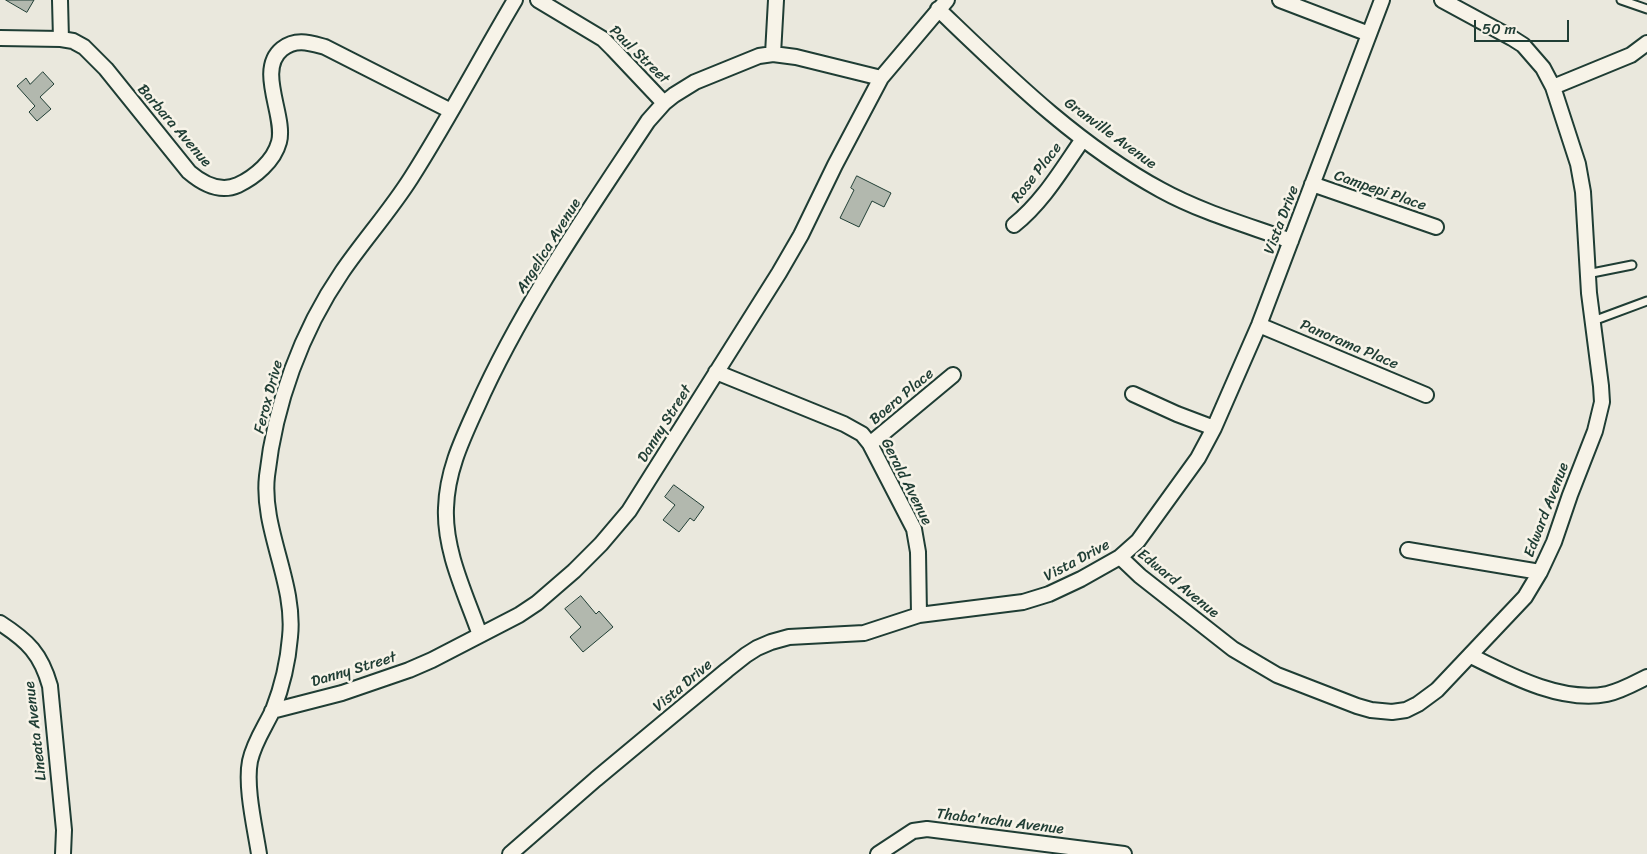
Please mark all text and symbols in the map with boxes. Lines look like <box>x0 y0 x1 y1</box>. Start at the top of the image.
scale bar <box>1477 10 1572 42</box>
text: 50 m <box>1482 16 1516 42</box>
street label: Paul Street <box>605 22 673 88</box>
street label: Barbara Avenue <box>133 81 215 171</box>
street label: Granville Avenue <box>1060 94 1160 174</box>
street label: Rose Place <box>1008 139 1066 207</box>
street label: Campepi Place <box>1332 167 1428 215</box>
street label: Vista Drive <box>1261 183 1303 257</box>
street label: Angelica Avenue <box>513 195 585 297</box>
street label: Panorama Place <box>1297 316 1401 374</box>
street label: Ferox Drive <box>251 358 287 436</box>
street label: Boero Place <box>866 365 938 429</box>
street label: Danny Street <box>634 382 696 466</box>
street label: Gerald Avenue <box>876 436 936 528</box>
street label: Edward Avenue <box>1521 460 1573 560</box>
street label: Vista Drive <box>1041 536 1113 586</box>
street label: Edward Avenue <box>1133 546 1223 622</box>
street label: Danny Street <box>309 649 399 691</box>
street label: Vista Drive <box>650 656 716 716</box>
street label: Lineata Avenue <box>21 680 51 782</box>
street label: Thaba'nchu Avenue <box>935 805 1065 839</box>

